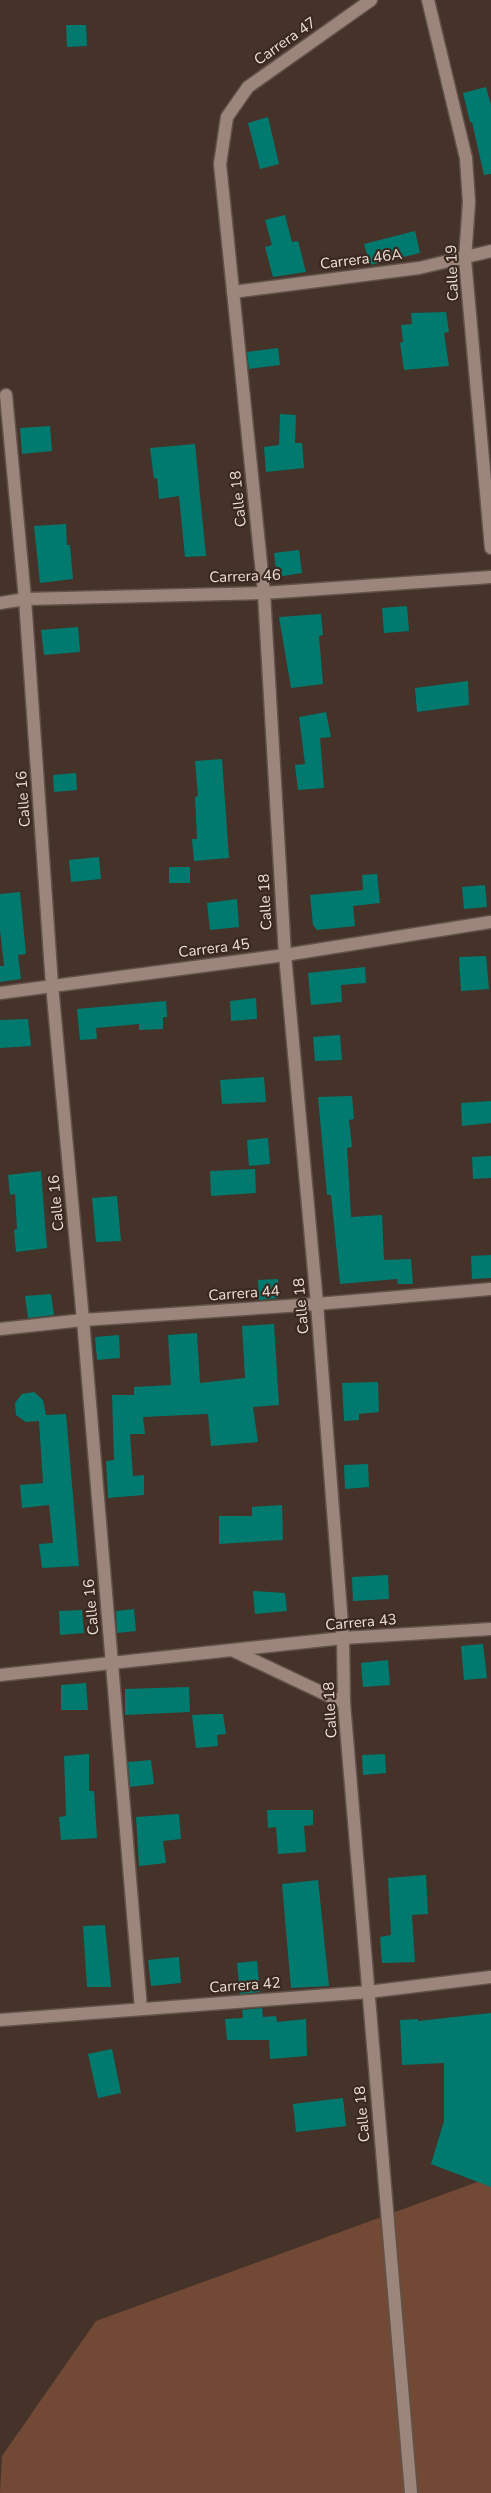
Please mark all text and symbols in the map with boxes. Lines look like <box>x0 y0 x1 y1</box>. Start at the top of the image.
street label: Carrera 47 <box>250 12 320 70</box>
street label: Carrera 46A <box>319 244 403 274</box>
street label: Calle 19 <box>441 244 463 302</box>
street label: Calle 18 <box>225 470 251 528</box>
street label: Carrera 46 <box>209 565 281 587</box>
street label: Calle 16 <box>11 770 35 828</box>
street label: Calle 18 <box>254 873 276 931</box>
street label: Carrera 45 <box>177 934 251 962</box>
street label: Calle 16 <box>44 1174 68 1232</box>
street label: Calle 18 <box>289 1277 313 1335</box>
street label: Carrera 44 <box>208 1281 280 1305</box>
street label: Calle 16 <box>79 1578 103 1636</box>
street label: Carrera 43 <box>324 1609 398 1635</box>
street label: Calle 18 <box>319 1681 341 1739</box>
street label: Carrera 42 <box>209 1973 281 1997</box>
street label: Calle 18 <box>350 2085 374 2143</box>

